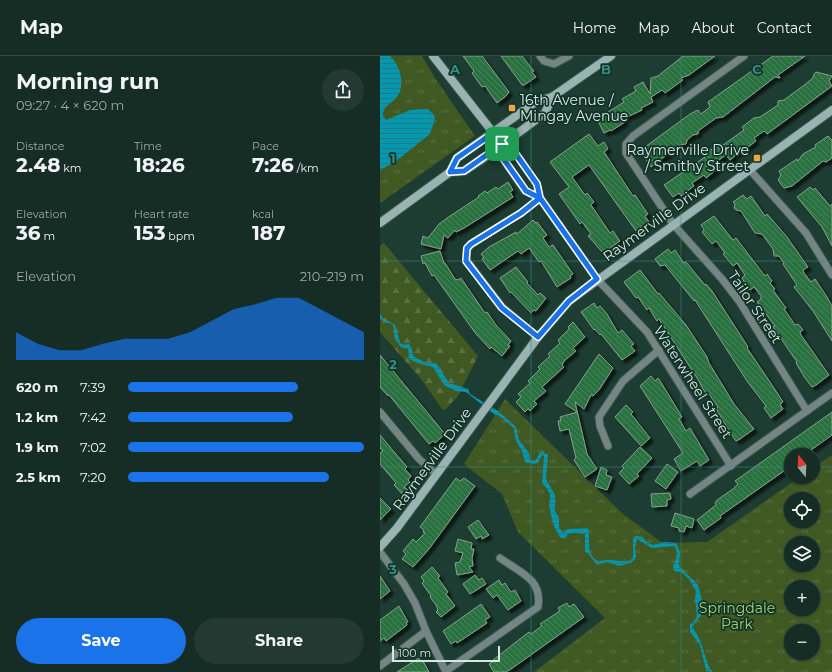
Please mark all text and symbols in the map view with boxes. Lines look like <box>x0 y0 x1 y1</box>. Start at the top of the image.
text: Map <box>20 16 63 39</box>
text: Home <box>573 19 616 37</box>
text: Map <box>638 19 669 37</box>
text: About <box>691 19 735 37</box>
text: Contact <box>757 19 812 37</box>
text: A <box>449 61 461 77</box>
text: B <box>601 61 611 77</box>
text: C <box>752 61 762 77</box>
text: Morning run <box>16 68 159 95</box>
button: share <box>322 69 364 111</box>
place label: 16th Avenue / Mingay Avenue <box>520 91 628 125</box>
text: 09:27 · 4 × 620 m <box>16 97 124 113</box>
marker: 16th Avenue / Mingay Avenue <box>507 103 517 113</box>
pin <box>485 127 519 161</box>
icon: arrive <box>491 133 513 155</box>
text: Distance <box>16 139 64 153</box>
text: Time <box>134 139 162 153</box>
text: Pace <box>252 139 279 153</box>
place label: Raymerville Drive / Smithy Street <box>627 141 749 175</box>
text: 1 <box>390 150 396 166</box>
text: 2.48 <box>16 153 60 177</box>
text: 18:26 <box>134 153 185 177</box>
text: 7:26 <box>252 153 294 177</box>
marker: Raymerville Drive / Smithy Street <box>752 153 762 163</box>
text: km <box>60 161 81 175</box>
text: /km <box>294 161 319 175</box>
street label: Raymerville Drive <box>599 179 709 265</box>
text: Elevation <box>16 207 67 221</box>
text: Heart rate <box>134 207 189 221</box>
text: kcal <box>252 207 274 221</box>
text: 36 <box>16 221 41 245</box>
text: 153 <box>134 221 165 245</box>
text: 187 <box>252 221 285 245</box>
text: m <box>41 229 55 243</box>
text: bpm <box>165 229 195 243</box>
street label: Tailor Street <box>724 267 786 347</box>
text: Elevation <box>16 268 76 284</box>
text: 210–219 m <box>300 268 364 284</box>
street label: Waterwheel Street <box>650 322 736 442</box>
text: 2 <box>389 356 397 372</box>
text: 620 m <box>16 379 58 395</box>
text: 7:39 <box>80 379 105 395</box>
street label: Raymerville Drive <box>389 404 475 514</box>
text: 1.2 km <box>16 409 58 425</box>
text: 7:42 <box>80 409 106 425</box>
text: 1.9 km <box>16 439 59 455</box>
text: 7:02 <box>80 439 106 455</box>
north arrow <box>784 448 820 484</box>
map controls <box>784 448 820 660</box>
text: 2.5 km <box>16 469 61 485</box>
text: 7:20 <box>80 469 106 485</box>
button: locate <box>784 492 820 528</box>
button: layers <box>784 536 820 572</box>
text: 3 <box>388 561 397 577</box>
button: + <box>784 580 820 616</box>
park label: Springdale Park <box>699 599 775 633</box>
button: Save <box>16 618 186 664</box>
button: Share <box>194 618 364 664</box>
button: − <box>784 624 820 660</box>
scale bar <box>392 644 500 663</box>
text: 100 m <box>398 646 431 660</box>

